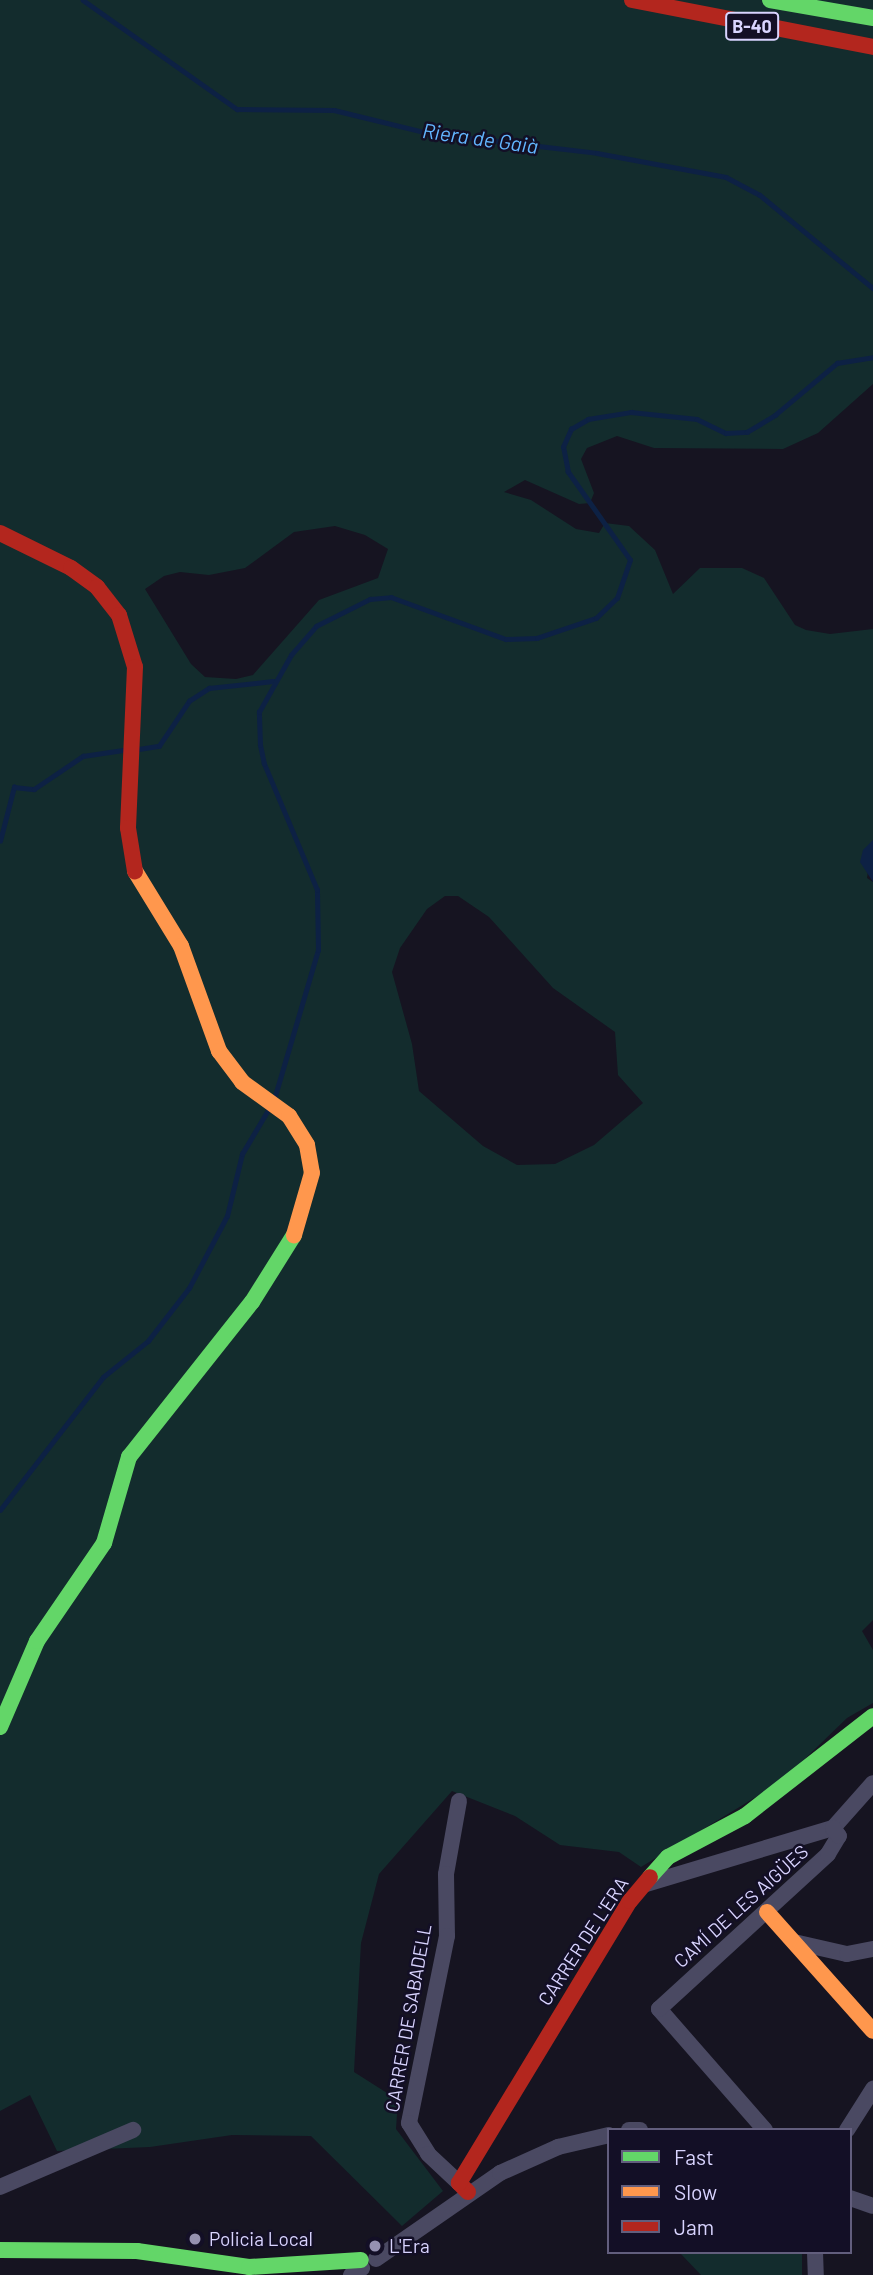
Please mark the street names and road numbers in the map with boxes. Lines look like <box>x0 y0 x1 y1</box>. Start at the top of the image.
road number: B-40 <box>724 12 780 41</box>
street label: CAMÍ DE LES AIGÜES <box>669 1840 813 1972</box>
street label: CARRER DE L'ERA <box>533 1873 633 2009</box>
street label: CARRER DE SABADELL <box>380 1922 436 2114</box>

